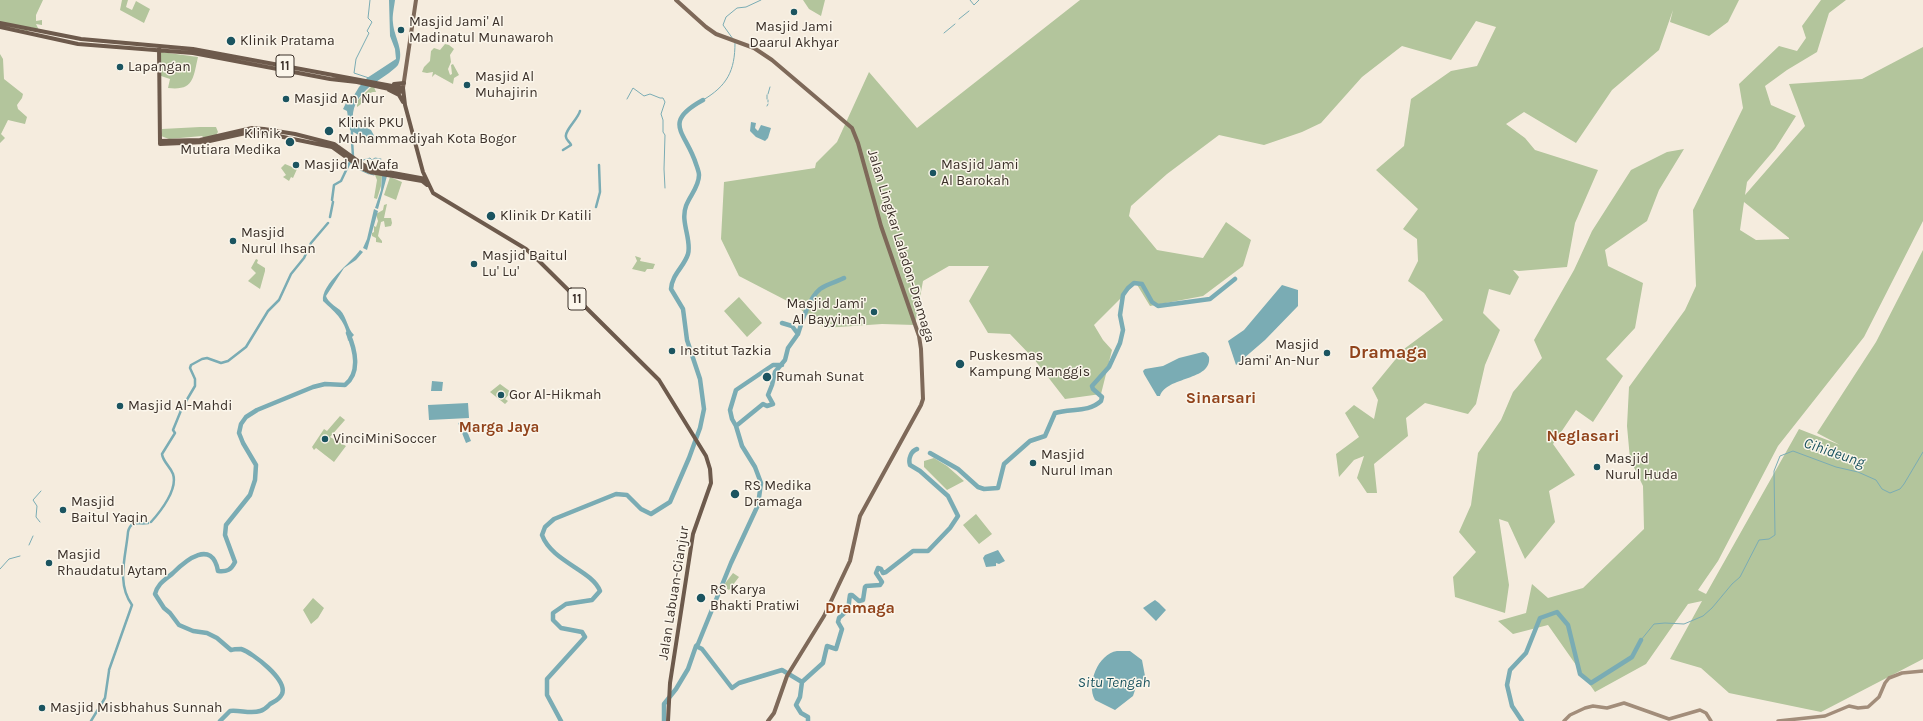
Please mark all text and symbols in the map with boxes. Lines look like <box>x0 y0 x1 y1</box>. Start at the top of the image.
marker: Masjid Jami Daarul Akhyar <box>789 7 799 17</box>
place label: Masjid Jami' Al Madinatul Munawaroh <box>409 14 554 46</box>
place label: Masjid Jami Daarul Akhyar <box>749 19 839 52</box>
marker: Masjid Jami' Al Madinatul Munawaroh <box>396 25 406 35</box>
place label: Klinik Pratama <box>240 33 335 49</box>
marker: Klinik Pratama <box>225 35 237 47</box>
road number: 11 <box>276 55 294 77</box>
place label: Lapangan <box>128 59 191 75</box>
marker: Lapangan <box>115 62 125 72</box>
place label: Masjid Al Muhajirin <box>475 69 538 102</box>
marker: Masjid Al Muhajirin <box>462 80 472 90</box>
place label: Masjid An Nur <box>294 91 384 107</box>
marker: Masjid An Nur <box>281 94 291 104</box>
place label: Klinik PKU Muhammadiyah Kota Bogor <box>338 115 516 148</box>
marker: Klinik PKU Muhammadiyah Kota Bogor <box>323 125 335 137</box>
place label: Klinik Mutiara Medika <box>180 126 281 158</box>
marker: Klinik Mutiara Medika <box>284 136 296 148</box>
street label: Jalan Lingkar Laladon-Dramaga <box>864 147 938 345</box>
place label: Masjid Al Wafa <box>304 157 399 173</box>
place label: Masjid Jami Al Barokah <box>941 157 1019 190</box>
marker: Masjid Al Wafa <box>291 160 301 170</box>
marker: Masjid Jami Al Barokah <box>928 168 938 178</box>
place label: Klinik Dr Katili <box>500 208 592 224</box>
marker: Klinik Dr Katili <box>485 210 497 222</box>
place label: Masjid Nurul Ihsan <box>241 225 316 258</box>
marker: Masjid Nurul Ihsan <box>228 236 238 246</box>
place label: Masjid Baitul Lu' Lu' <box>482 248 567 280</box>
marker: Masjid Baitul Lu' Lu' <box>469 259 479 269</box>
road number: 11 <box>568 288 586 310</box>
place label: Masjid Jami' Al Bayyinah <box>786 296 866 328</box>
marker: Masjid Jami' Al Bayyinah <box>869 307 879 317</box>
place label: Masjid Jami' An-Nur <box>1239 337 1319 370</box>
district label: Dramaga <box>1349 342 1427 364</box>
place label: Institut Tazkia <box>680 343 771 359</box>
marker: Institut Tazkia <box>667 346 677 356</box>
place label: Puskesmas Kampung Manggis <box>969 348 1090 380</box>
marker: Masjid Jami' An-Nur <box>1322 348 1332 358</box>
marker: Puskesmas Kampung Manggis <box>954 358 966 370</box>
place label: Rumah Sunat <box>776 369 864 385</box>
marker: Rumah Sunat <box>761 371 773 383</box>
place label: Gor Al-Hikmah <box>509 387 602 403</box>
district label: Sinarsari <box>1186 388 1256 408</box>
marker: Gor Al-Hikmah <box>496 390 506 400</box>
place label: Masjid Al-Mahdi <box>128 398 232 414</box>
marker: Masjid Al-Mahdi <box>115 401 125 411</box>
district label: Marga Jaya <box>459 419 539 437</box>
district label: Neglasari <box>1547 426 1619 446</box>
place label: VinciMiniSoccer <box>333 431 436 447</box>
marker: VinciMiniSoccer <box>320 434 330 444</box>
water label: Cihideung <box>1801 434 1867 472</box>
place label: Masjid Nurul Iman <box>1041 447 1113 480</box>
place label: Masjid Nurul Huda <box>1605 451 1678 484</box>
marker: Masjid Nurul Iman <box>1028 458 1038 468</box>
marker: Masjid Nurul Huda <box>1592 462 1602 472</box>
place label: RS Medika Dramaga <box>744 478 811 510</box>
marker: RS Medika Dramaga <box>729 488 741 500</box>
place label: Masjid Baitul Yaqin <box>71 494 148 526</box>
marker: Masjid Baitul Yaqin <box>58 505 68 515</box>
street label: Jalan Labuan-Cianjur <box>655 525 693 661</box>
place label: Masjid Rhaudatul Aytam <box>57 547 167 580</box>
marker: Masjid Rhaudatul Aytam <box>44 558 54 568</box>
place label: RS Karya Bhakti Pratiwi <box>710 582 800 614</box>
marker: RS Karya Bhakti Pratiwi <box>695 592 707 604</box>
district label: Dramaga <box>825 598 895 618</box>
water label: Situ Tengah <box>1078 674 1150 692</box>
place label: Masjid Misbhahus Sunnah <box>50 700 223 716</box>
marker: Masjid Misbhahus Sunnah <box>37 703 47 713</box>

